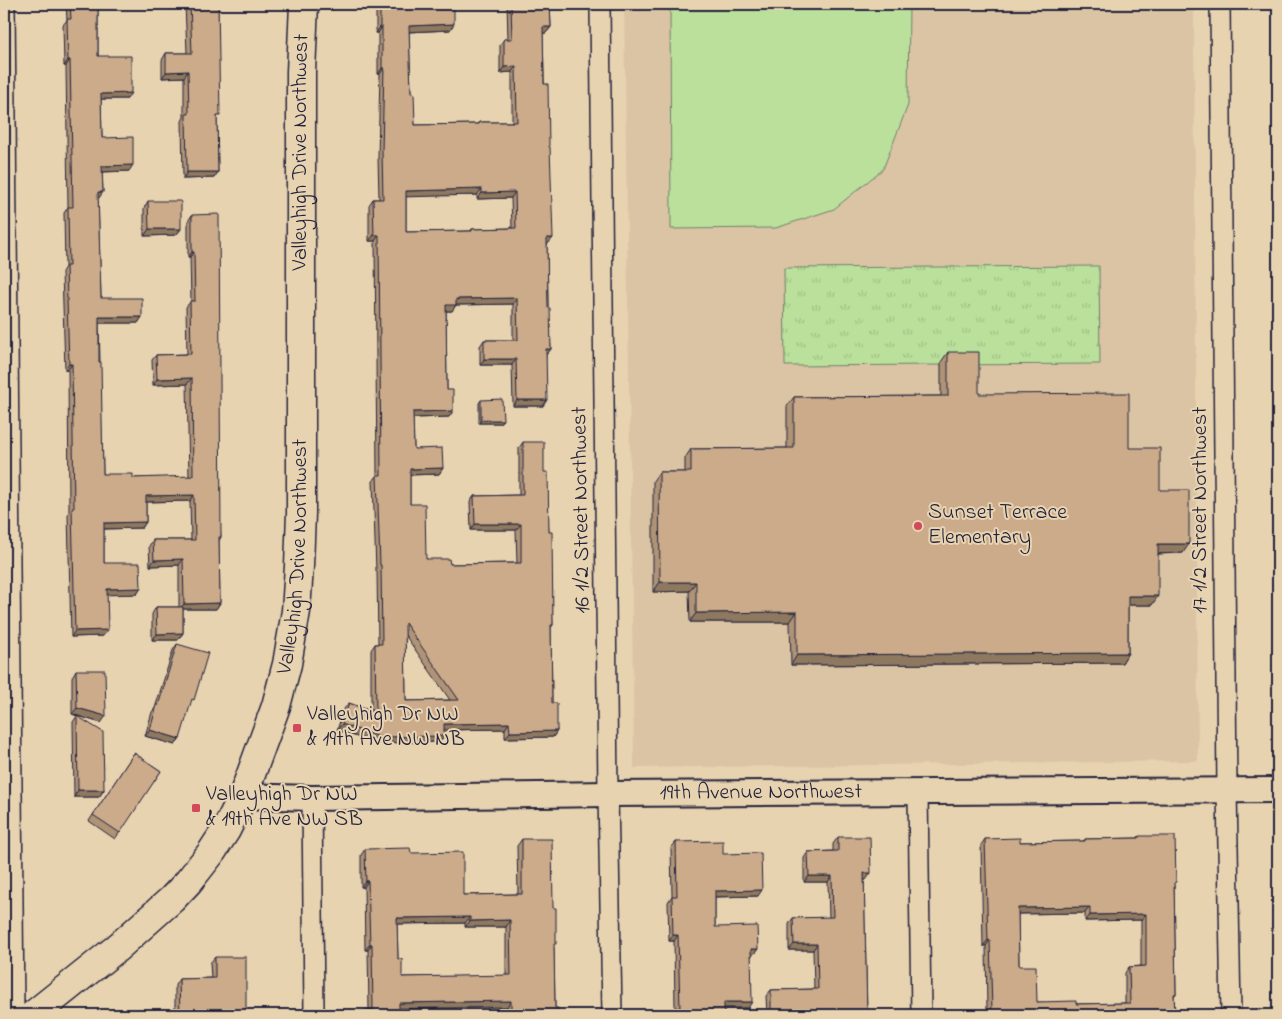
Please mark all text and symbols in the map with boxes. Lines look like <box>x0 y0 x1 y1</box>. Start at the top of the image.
street label: Valleyhigh Drive Northwest <box>285 33 319 271</box>
street label: 16 1/2 Street Northwest <box>564 406 600 614</box>
street label: 17 1/2 Street Northwest <box>1185 406 1217 613</box>
street label: Valleyhigh Drive Northwest <box>269 438 317 679</box>
place label: Sunset Terrace Elementary <box>928 497 1067 555</box>
marker: Sunset Terrace Elementary <box>912 520 924 532</box>
place label: Valleyhigh Dr NW & 19th Ave NW NB <box>306 699 465 756</box>
marker: Valleyhigh Dr NW & 19th Ave NW NB <box>291 722 303 734</box>
street label: 19th Avenue Northwest <box>660 776 863 810</box>
place label: Valleyhigh Dr NW & 19th Ave NW SB <box>205 779 363 836</box>
marker: Valleyhigh Dr NW & 19th Ave NW SB <box>190 802 202 814</box>

